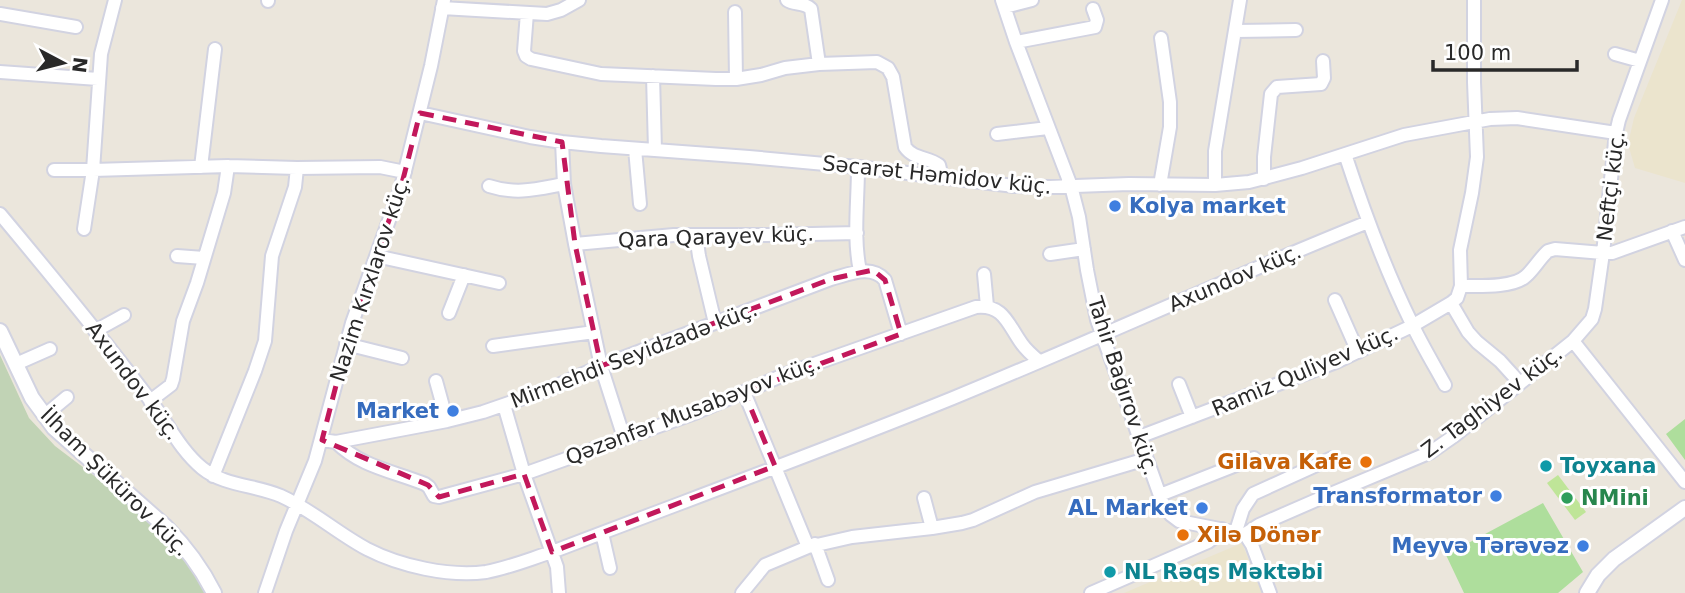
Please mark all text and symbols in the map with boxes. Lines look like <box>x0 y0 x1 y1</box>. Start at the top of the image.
north arrow <box>28 28 98 98</box>
scale bar <box>1433 28 1576 72</box>
text: 100 m <box>1444 41 1511 65</box>
text: N <box>68 56 92 74</box>
street label: Neftçi küç. <box>1592 129 1630 243</box>
street label: Səcarət Həmidov küç. <box>821 151 1053 199</box>
street label: Nazim Kırxlarov küç. <box>325 173 415 385</box>
place label: Kolya market <box>1129 194 1286 218</box>
marker: Kolya market <box>1107 198 1123 214</box>
street label: Qara Qarayev küç. <box>618 222 814 252</box>
street label: Axundov küç. <box>1165 239 1305 317</box>
street label: Tahir Bağırov küç. <box>1082 293 1163 478</box>
street label: Mirmehdi Seyidzadə küç. <box>507 297 761 413</box>
street label: Axundov küç. <box>81 317 185 445</box>
street label: Ramiz Quliyev küç. <box>1208 321 1402 421</box>
street label: Z. Taghiyev küç. <box>1417 341 1567 463</box>
street label: Qəzənfər Musabəyov küç. <box>562 350 824 470</box>
place label: Market <box>356 399 439 423</box>
street label: İlham Şükürov küç. <box>36 402 195 561</box>
marker: Market <box>445 403 461 419</box>
place label: Gilava Kafe <box>1217 450 1352 474</box>
marker: Gilava Kafe <box>1358 454 1374 470</box>
place label: Toyxana <box>1560 454 1657 478</box>
marker: Toyxana <box>1538 458 1554 474</box>
place label: Transformator <box>1313 484 1483 508</box>
place label: NMini <box>1581 486 1649 510</box>
marker: Transformator <box>1488 488 1504 504</box>
marker: NMini <box>1559 490 1575 506</box>
place label: AL Market <box>1068 496 1188 520</box>
marker: AL Market <box>1194 500 1210 516</box>
place label: Xilə Dönər <box>1197 523 1321 547</box>
marker: Xilə Dönər <box>1175 527 1191 543</box>
place label: Meyvə Tərəvəz <box>1392 534 1569 558</box>
marker: Meyvə Tərəvəz <box>1575 538 1591 554</box>
place label: NL Rəqs Məktəbi <box>1124 560 1323 584</box>
marker: NL Rəqs Məktəbi <box>1102 564 1118 580</box>

